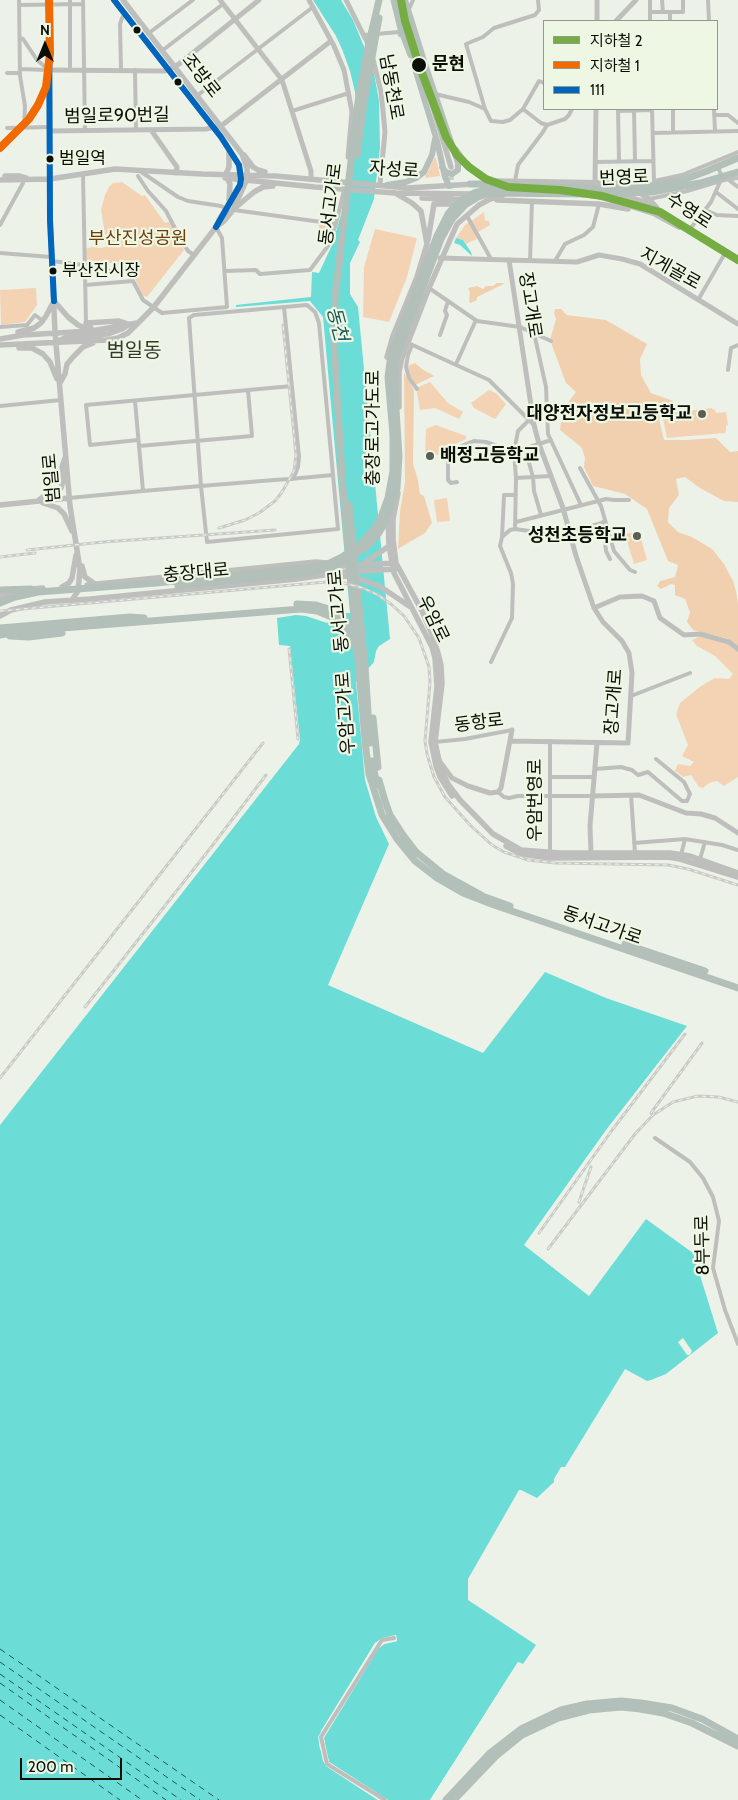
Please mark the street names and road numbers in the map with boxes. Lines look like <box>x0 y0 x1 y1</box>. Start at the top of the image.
street label: 조방로 <box>177 50 225 102</box>
street label: 남동천로 <box>375 53 407 121</box>
street label: 범일로90번길 <box>64 104 170 128</box>
street label: 자성로 <box>368 157 420 183</box>
street label: 동서고가로 <box>315 162 347 246</box>
street label: 번영로 <box>599 166 649 190</box>
street label: 수영로 <box>662 188 716 234</box>
street label: 지게골로 <box>636 243 704 295</box>
street label: 장고개로 <box>514 271 546 339</box>
street label: 충장로고가도로 <box>363 370 385 486</box>
street label: 범일로 <box>39 452 65 504</box>
street label: 충장대로 <box>162 559 230 587</box>
street label: 동서고가로 <box>325 569 353 653</box>
street label: 우암로 <box>412 592 454 646</box>
street label: 장고개로 <box>601 668 627 736</box>
street label: 우암고가로 <box>332 671 360 755</box>
street label: 동항로 <box>453 709 505 737</box>
street label: 우암번영로 <box>525 759 547 841</box>
street label: 동서고가로 <box>559 902 645 950</box>
street label: 8부두로 <box>692 1215 714 1275</box>

